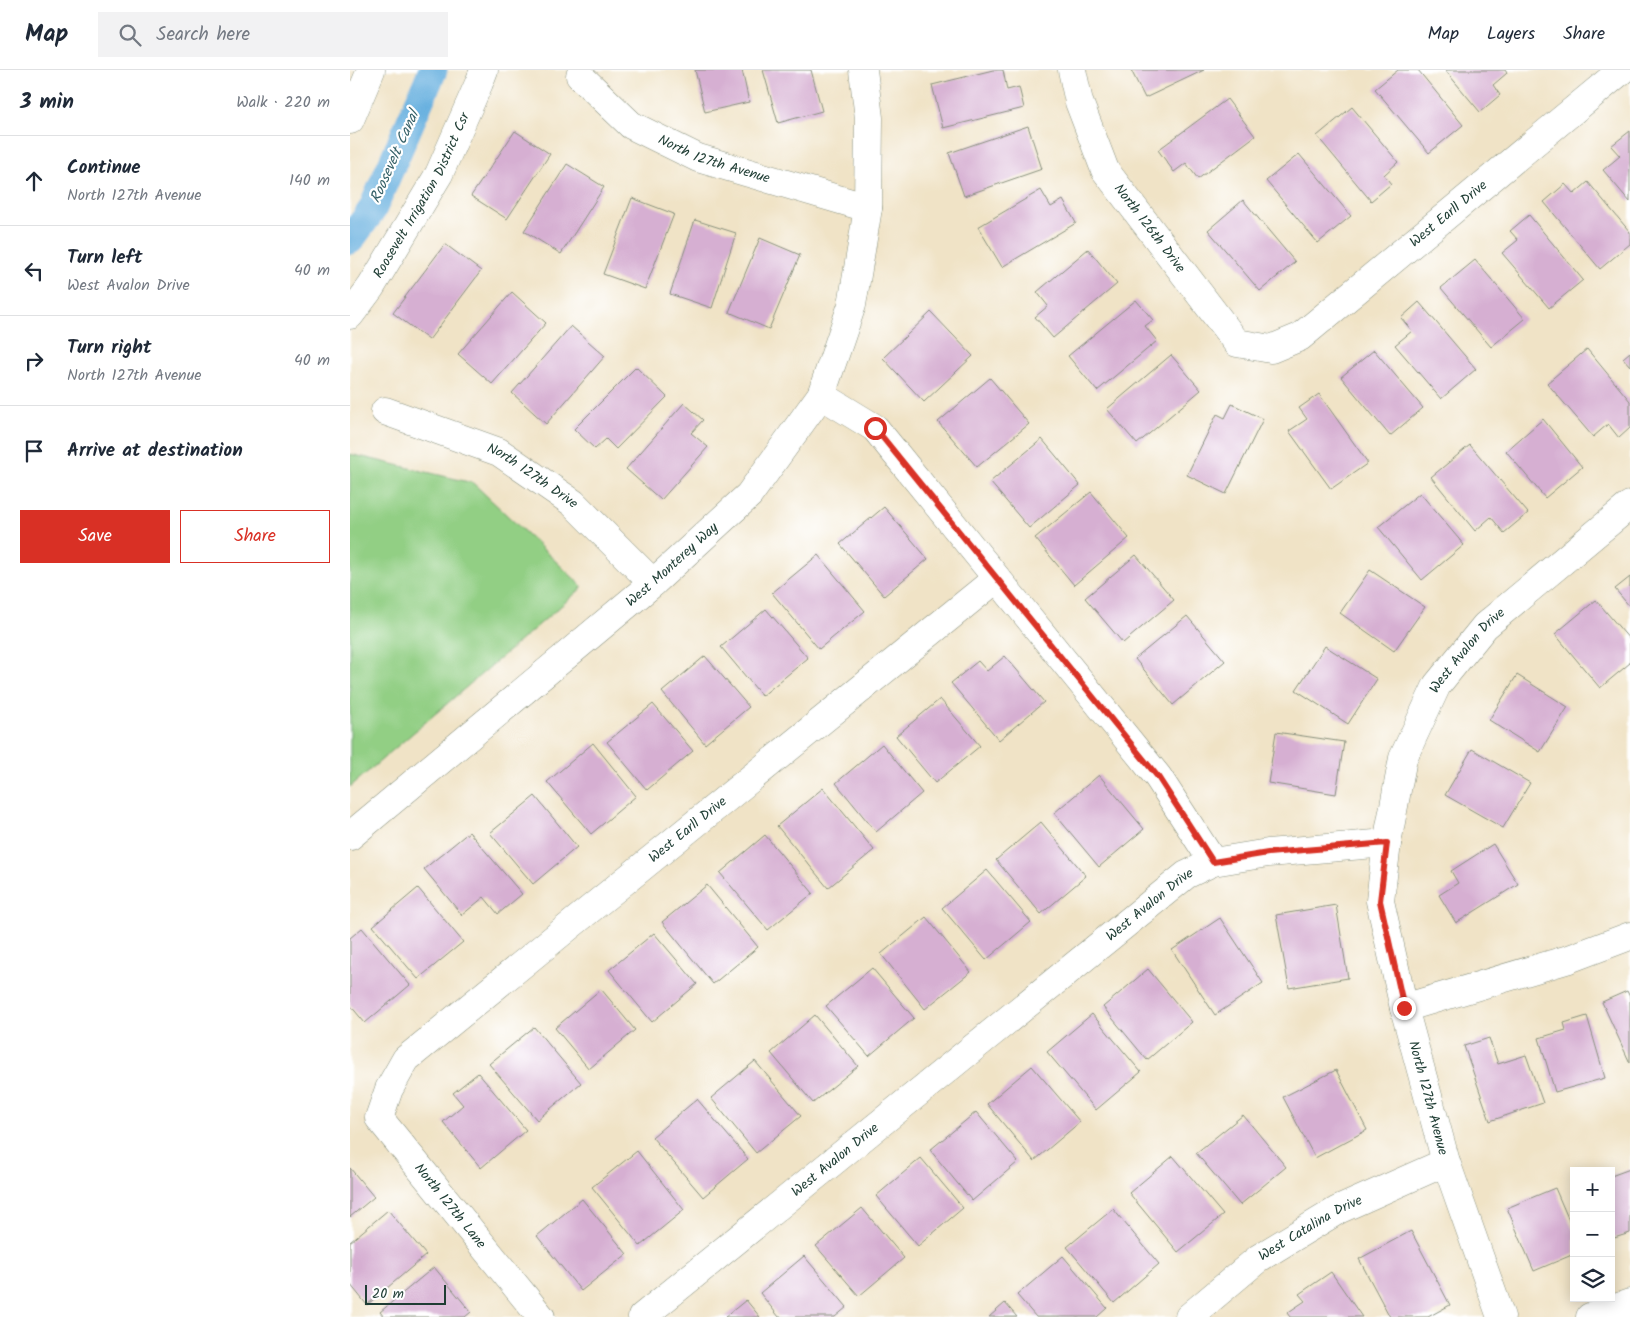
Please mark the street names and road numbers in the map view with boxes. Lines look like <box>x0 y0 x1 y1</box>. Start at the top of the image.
street label: Roosevelt Irrigation District Csr <box>368 108 476 283</box>
street label: North 127th Avenue <box>654 129 773 190</box>
street label: West Earll Drive <box>1405 174 1493 253</box>
street label: North 126th Drive <box>1108 179 1191 278</box>
street label: North 127th Drive <box>484 438 584 514</box>
street label: West Monterey Way <box>621 517 724 612</box>
street label: West Avalon Drive <box>1424 602 1511 697</box>
street label: West Earll Drive <box>644 791 732 868</box>
street label: West Avalon Drive <box>1101 862 1198 947</box>
street label: North 127th Avenue <box>1402 1038 1454 1158</box>
street label: West Avalon Drive <box>787 1117 884 1202</box>
street label: North 127th Lane <box>409 1158 492 1254</box>
street label: West Catalina Drive <box>1254 1189 1366 1267</box>

